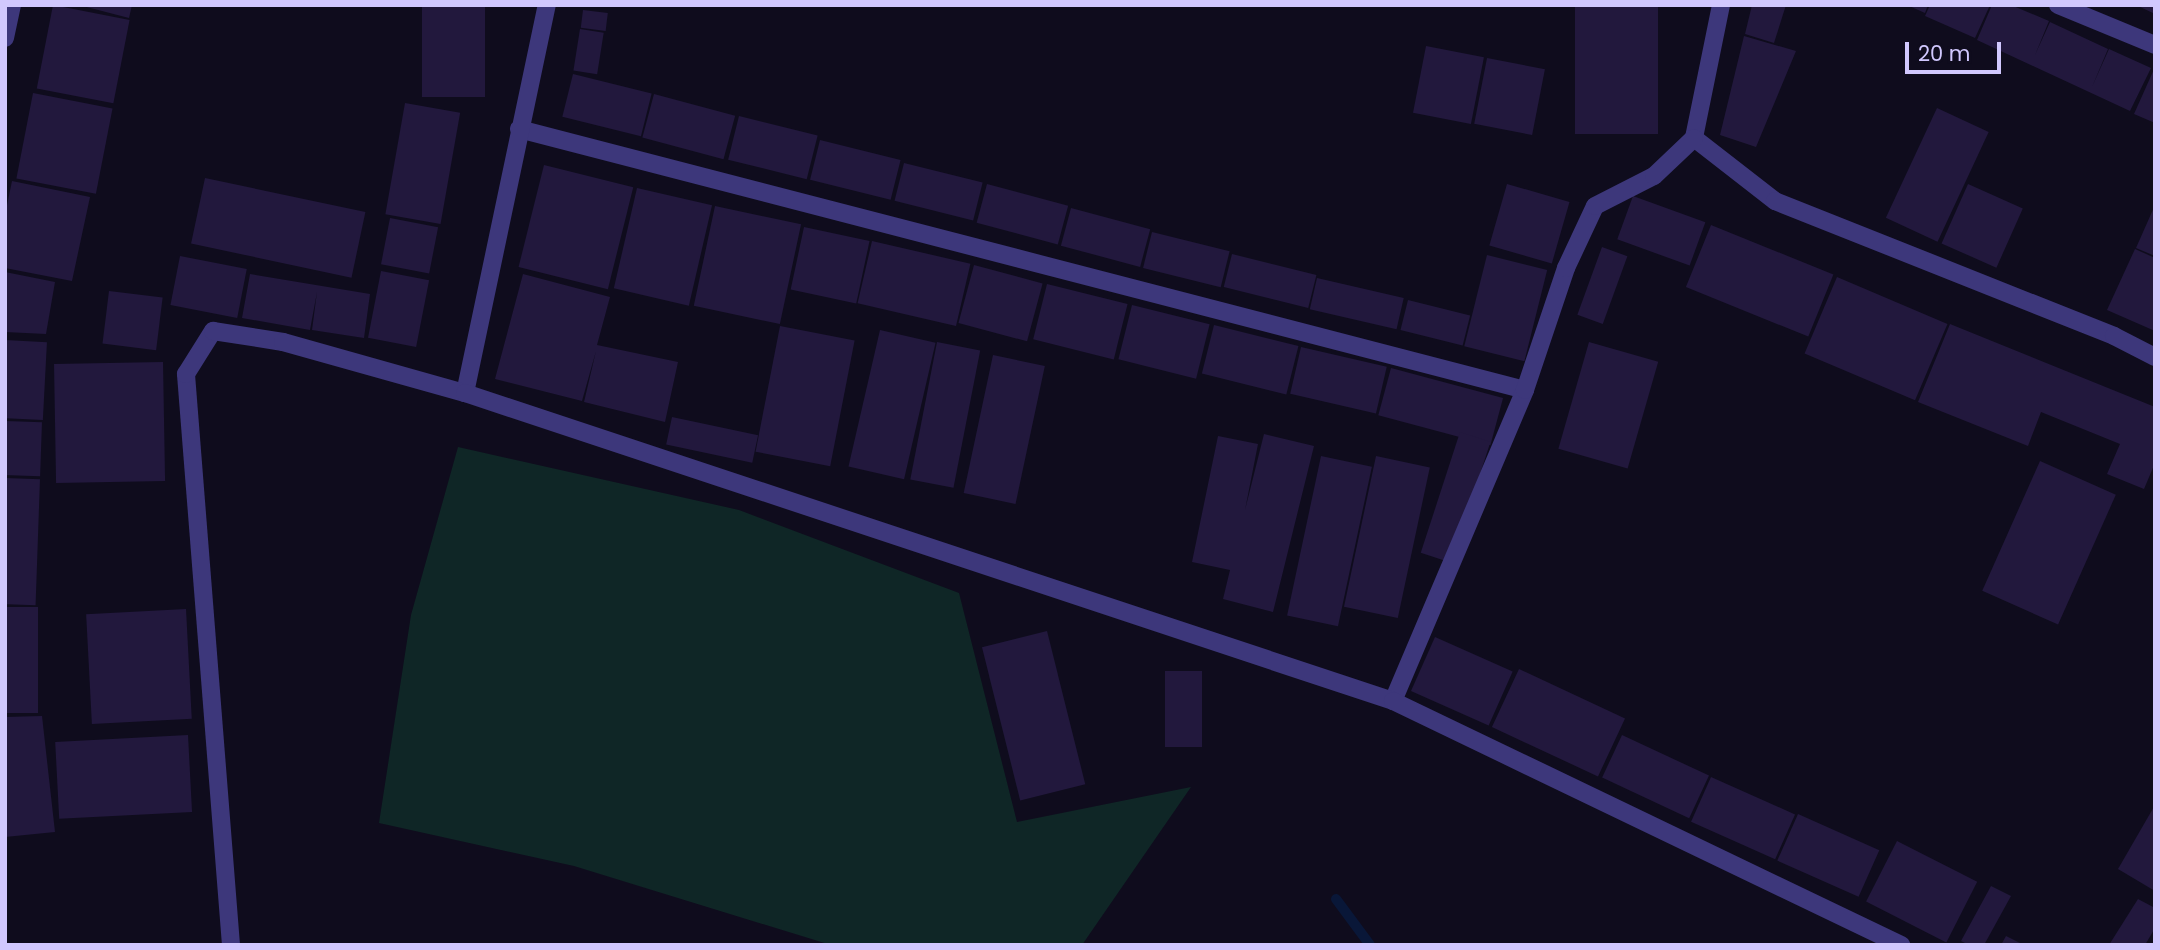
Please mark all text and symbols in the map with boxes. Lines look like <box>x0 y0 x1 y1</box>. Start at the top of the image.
scale bar <box>1908 28 2004 72</box>
text: 20 m <box>1918 39 1971 68</box>

